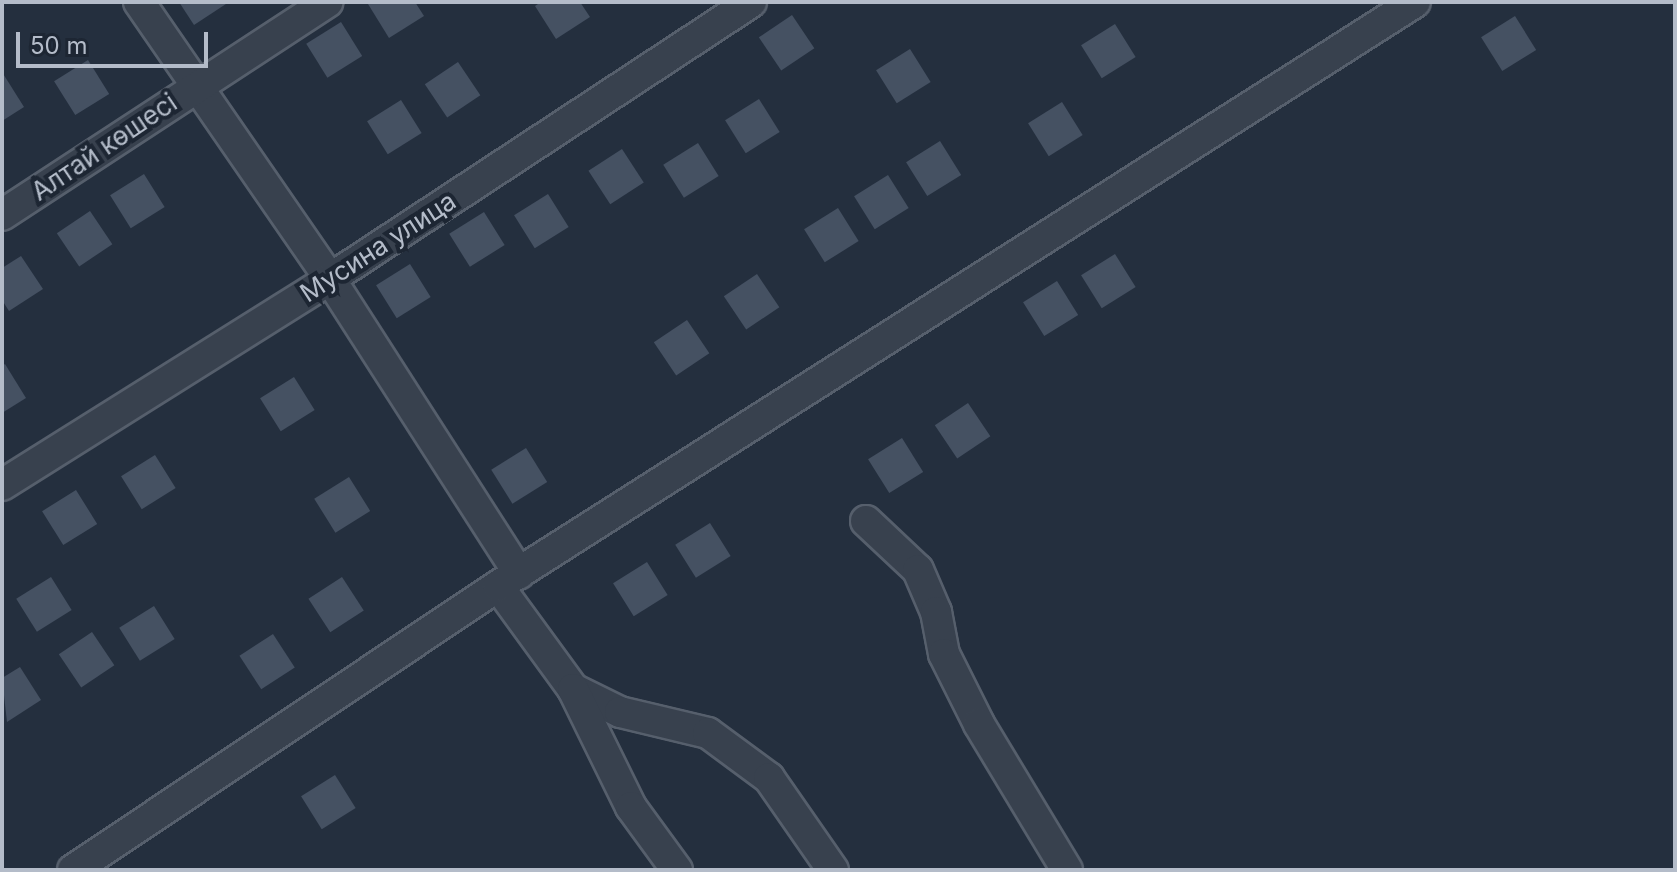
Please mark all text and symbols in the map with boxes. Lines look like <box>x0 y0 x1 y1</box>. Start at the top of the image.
scale bar <box>20 16 212 66</box>
text: 50 m <box>30 31 88 60</box>
street label: Алтай көшесі <box>25 87 183 207</box>
street label: Мусина улица <box>294 185 462 309</box>

